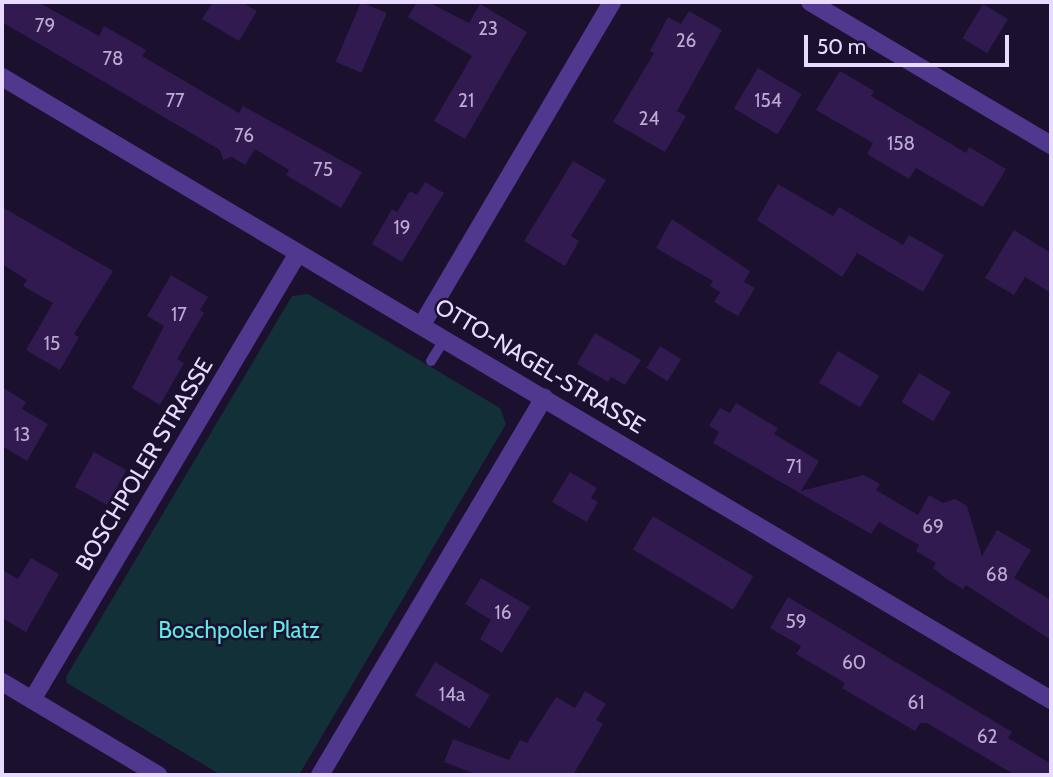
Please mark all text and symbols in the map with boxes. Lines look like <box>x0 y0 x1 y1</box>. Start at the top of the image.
house number: 79 <box>35 15 55 37</box>
house number: 23 <box>478 18 498 40</box>
scale bar <box>808 21 1013 65</box>
house number: 26 <box>676 30 696 52</box>
text: 50 m <box>817 34 866 59</box>
house number: 78 <box>102 48 124 70</box>
house number: 77 <box>165 90 185 112</box>
house number: 21 <box>458 90 474 112</box>
house number: 154 <box>754 90 782 112</box>
house number: 24 <box>639 108 659 130</box>
house number: 76 <box>234 125 254 147</box>
house number: 158 <box>887 133 915 155</box>
house number: 75 <box>313 159 333 181</box>
house number: 19 <box>394 217 410 239</box>
street label: OTTO-NAGEL-STRASSE <box>430 292 650 440</box>
house number: 17 <box>171 304 187 326</box>
house number: 15 <box>44 333 60 355</box>
street label: BOSCHPOLER STRASSE <box>70 353 218 575</box>
house number: 13 <box>14 424 30 446</box>
house number: 71 <box>786 456 802 478</box>
house number: 69 <box>922 516 944 538</box>
house number: 68 <box>986 564 1008 586</box>
house number: 16 <box>495 602 511 624</box>
house number: 59 <box>785 611 807 633</box>
park label: Boschpoler Platz <box>158 616 320 644</box>
house number: 60 <box>842 652 866 674</box>
house number: 14a <box>439 684 465 706</box>
house number: 61 <box>908 692 924 714</box>
house number: 62 <box>977 726 997 748</box>

